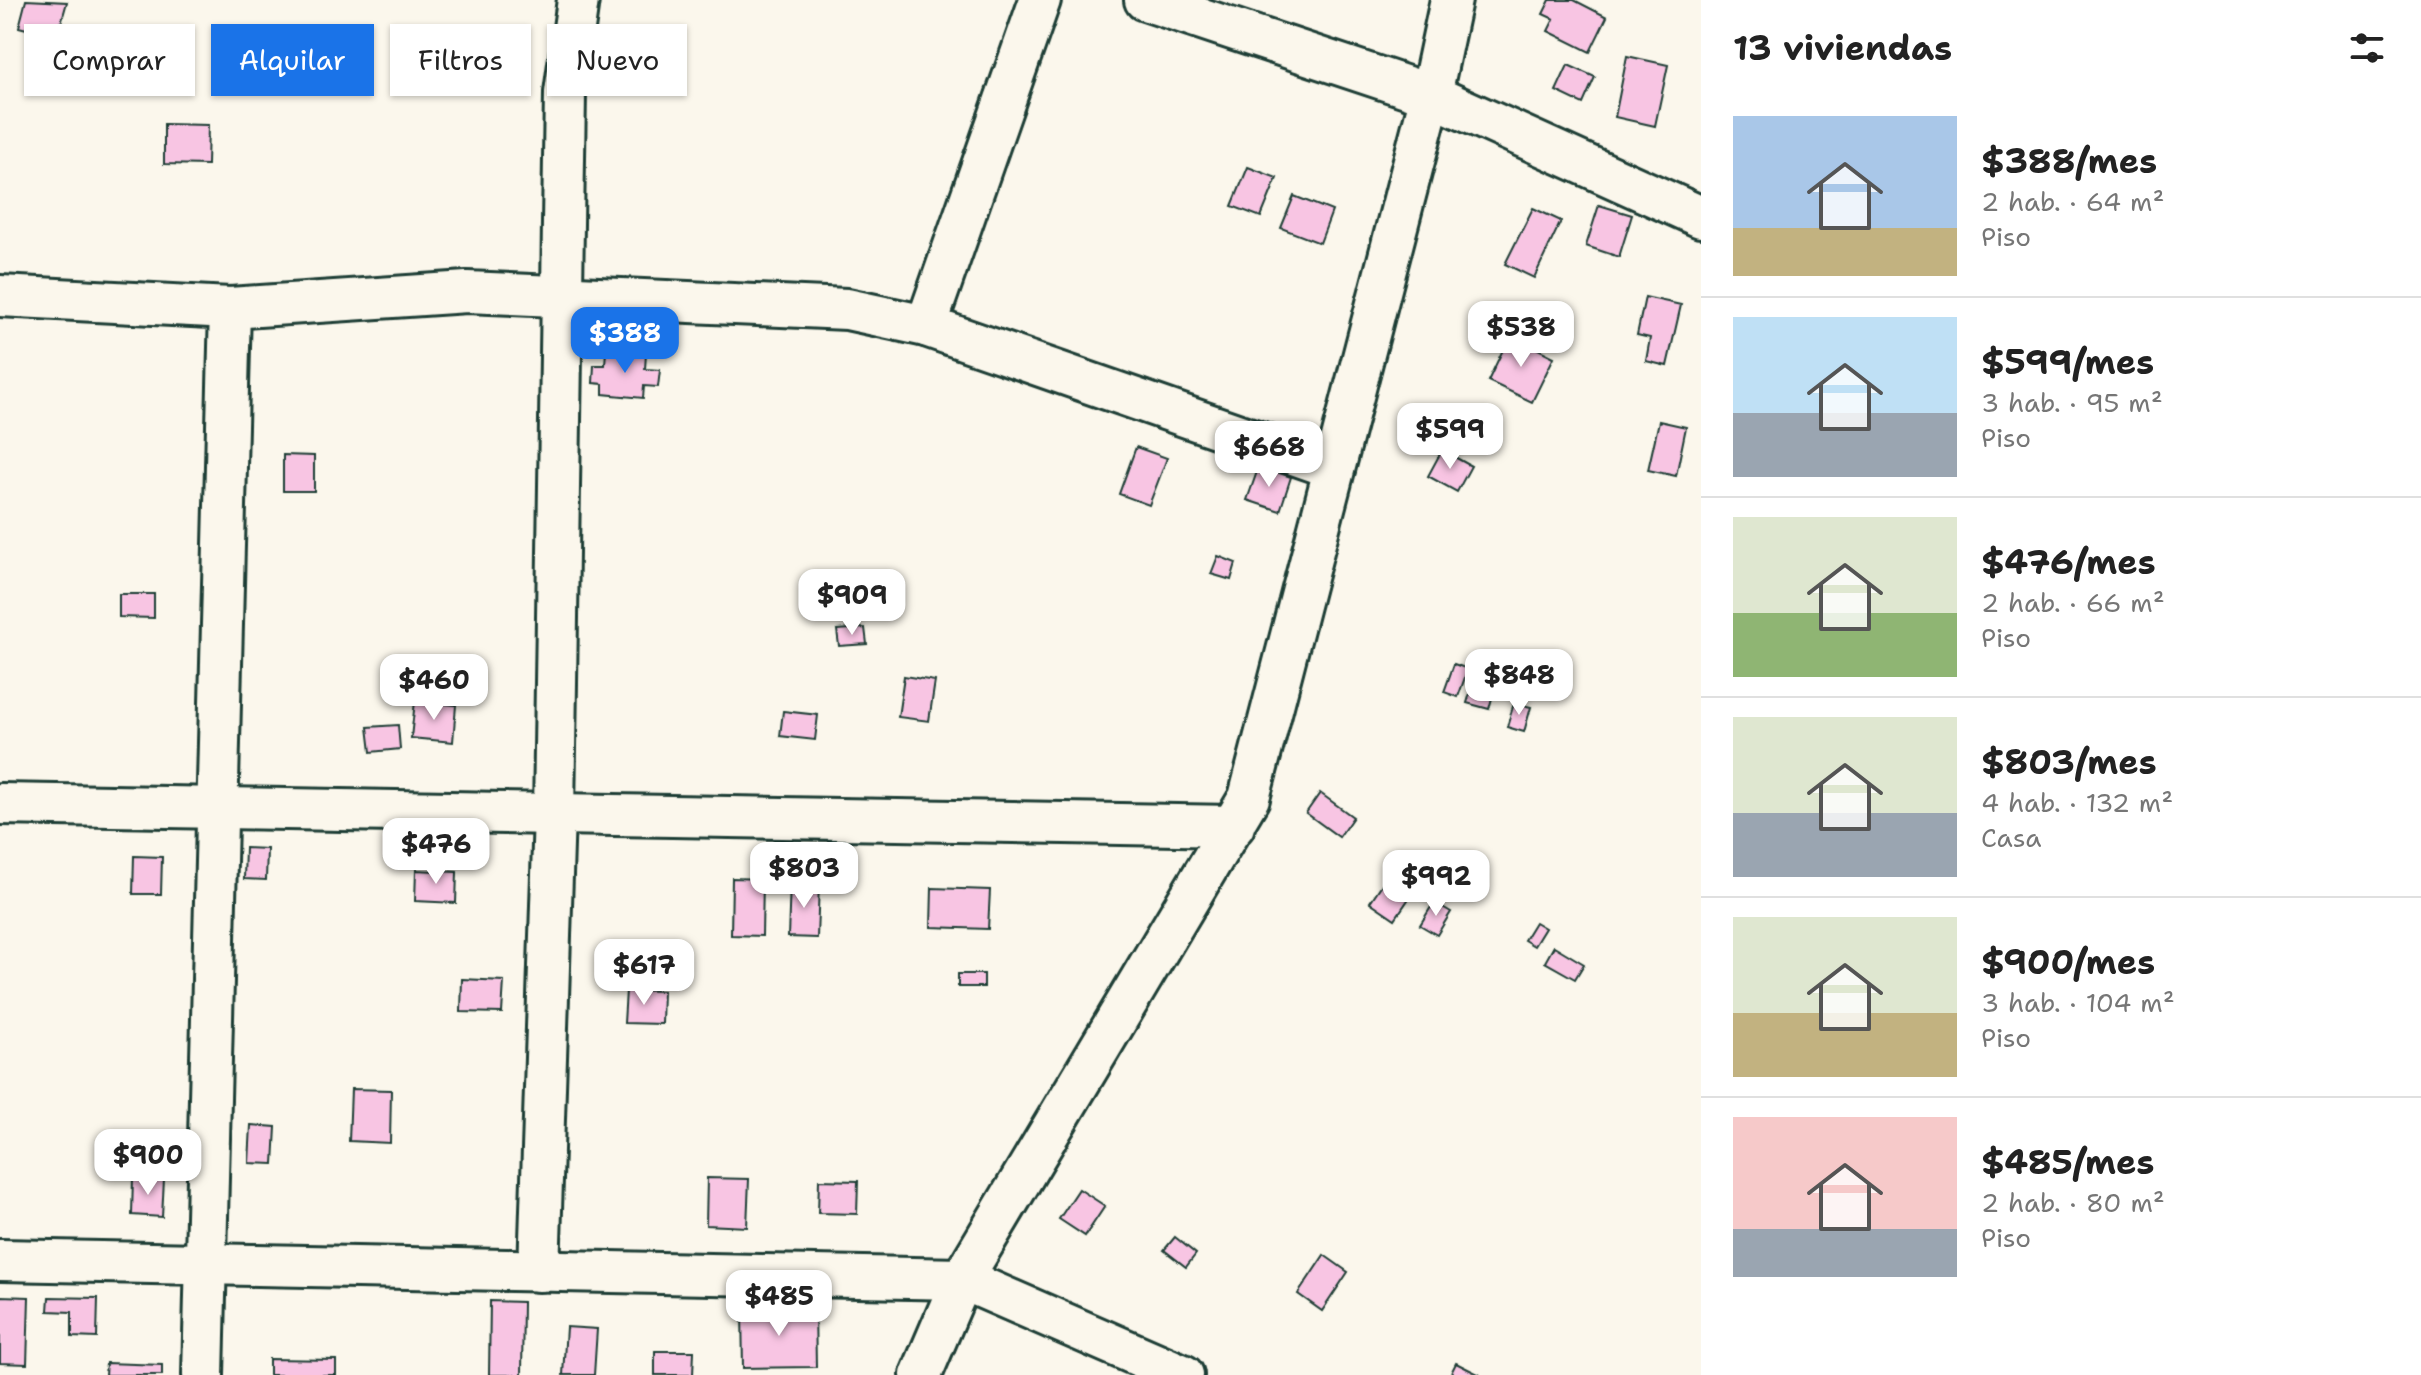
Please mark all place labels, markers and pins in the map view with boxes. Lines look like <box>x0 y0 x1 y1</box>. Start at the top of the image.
pin: $538 <box>1474 301 1568 369</box>
pin: $388 <box>578 307 672 375</box>
pin: $599 <box>1403 403 1497 471</box>
pin: $668 <box>1222 421 1316 489</box>
pin: $909 <box>805 569 899 637</box>
pin: $848 <box>1472 649 1566 717</box>
pin: $460 <box>387 654 481 722</box>
pin: $476 <box>389 818 483 886</box>
pin: $803 <box>757 842 851 910</box>
pin: $992 <box>1389 850 1483 918</box>
pin: $617 <box>597 939 691 1007</box>
pin: $900 <box>101 1129 195 1197</box>
pin: $485 <box>732 1270 826 1338</box>

